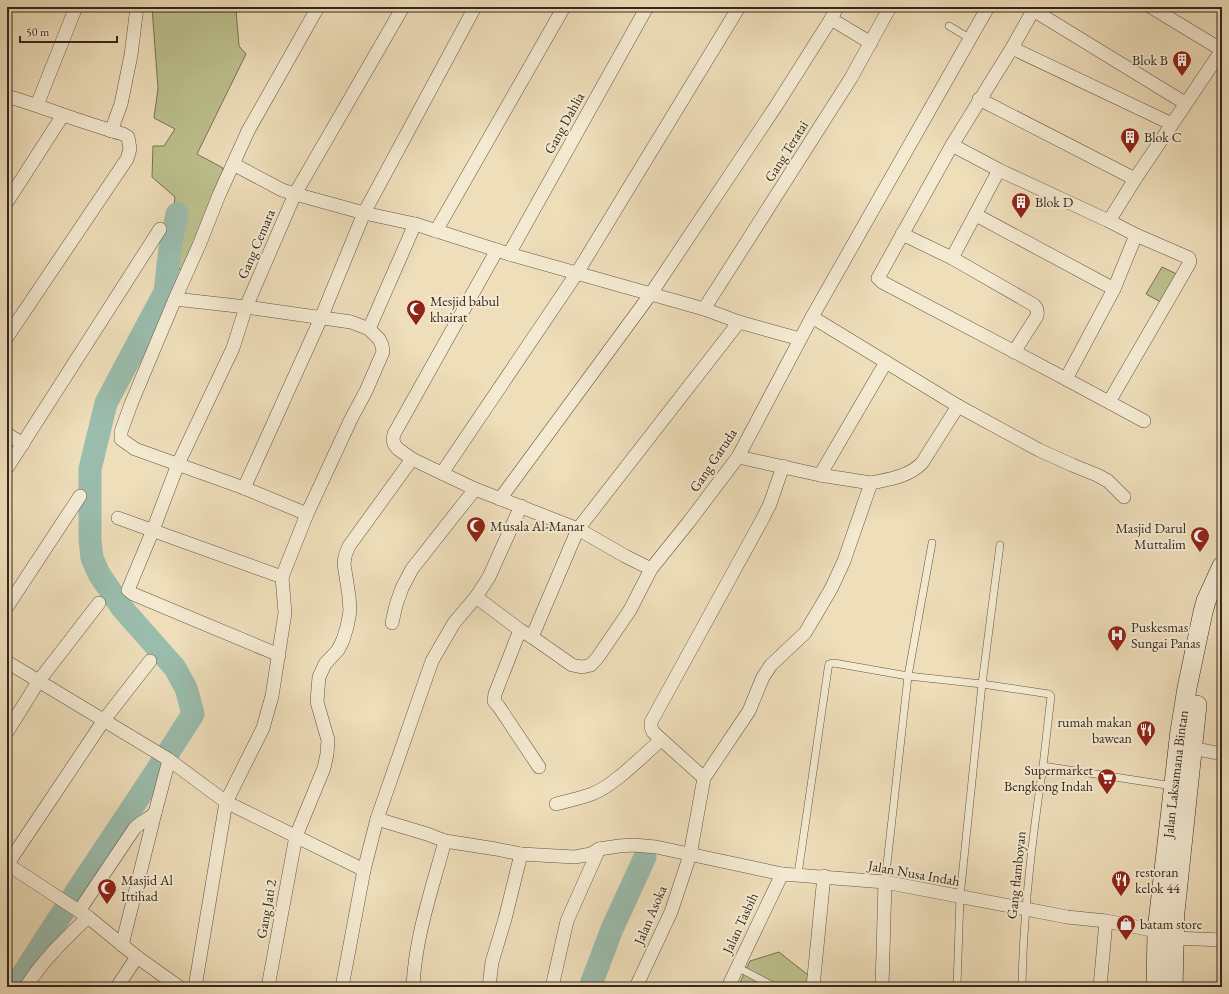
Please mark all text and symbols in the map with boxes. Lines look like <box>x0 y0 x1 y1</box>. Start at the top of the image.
scale bar <box>20 18 117 44</box>
text: 50 m <box>26 24 50 40</box>
building icon: Blok B <box>1171 49 1193 77</box>
place label: Blok B <box>1132 51 1168 69</box>
street label: Gang Dahlia <box>540 89 589 157</box>
street label: Gang Teratai <box>760 116 812 185</box>
building icon: Blok C <box>1119 126 1141 154</box>
place label: Blok C <box>1144 128 1182 146</box>
building icon: Blok D <box>1010 191 1032 219</box>
place label: Blok D <box>1035 193 1074 211</box>
street label: Gang Cemara <box>233 206 279 282</box>
place label: Mesjid babul khairat <box>430 292 500 326</box>
mosque icon: Mesjid babul khairat <box>405 298 427 326</box>
street label: Gang Garuda <box>685 425 741 495</box>
mosque icon: Musala Al-Manar <box>465 515 487 543</box>
place label: Musala Al-Manar <box>490 517 585 535</box>
place label: Masjid Darul Muttalim <box>1116 519 1187 553</box>
mosque icon: Masjid Darul Muttalim <box>1189 525 1211 553</box>
place label: Puskesmas Sungai Panas <box>1131 618 1201 652</box>
hospital icon: Puskesmas Sungai Panas <box>1106 624 1128 652</box>
street label: Jalan Laksamana Bintan <box>1159 708 1192 840</box>
place label: rumah makan bawean <box>1057 713 1133 747</box>
restaurant icon: rumah makan bawean <box>1135 719 1157 747</box>
place label: Supermarket Bengkong Indah <box>1004 761 1094 795</box>
supermarket icon: Supermarket Bengkong Indah <box>1096 767 1118 795</box>
street label: Gang flamboyan <box>1002 830 1030 920</box>
street label: Jalan Nusa Indah <box>866 856 961 890</box>
place label: restoran kelok 44 <box>1135 863 1180 897</box>
restaurant icon: restoran kelok 44 <box>1110 869 1132 897</box>
place label: Masjid Al Ittihad <box>121 871 174 905</box>
mosque icon: Masjid Al Ittihad <box>96 877 118 905</box>
street label: Gang Jati 2 <box>252 878 280 940</box>
street label: Jalan Asoka <box>629 882 671 948</box>
street label: Jalan Tasbih <box>718 890 762 957</box>
shop icon: batam store <box>1115 913 1137 941</box>
place label: batam store <box>1140 915 1203 933</box>

